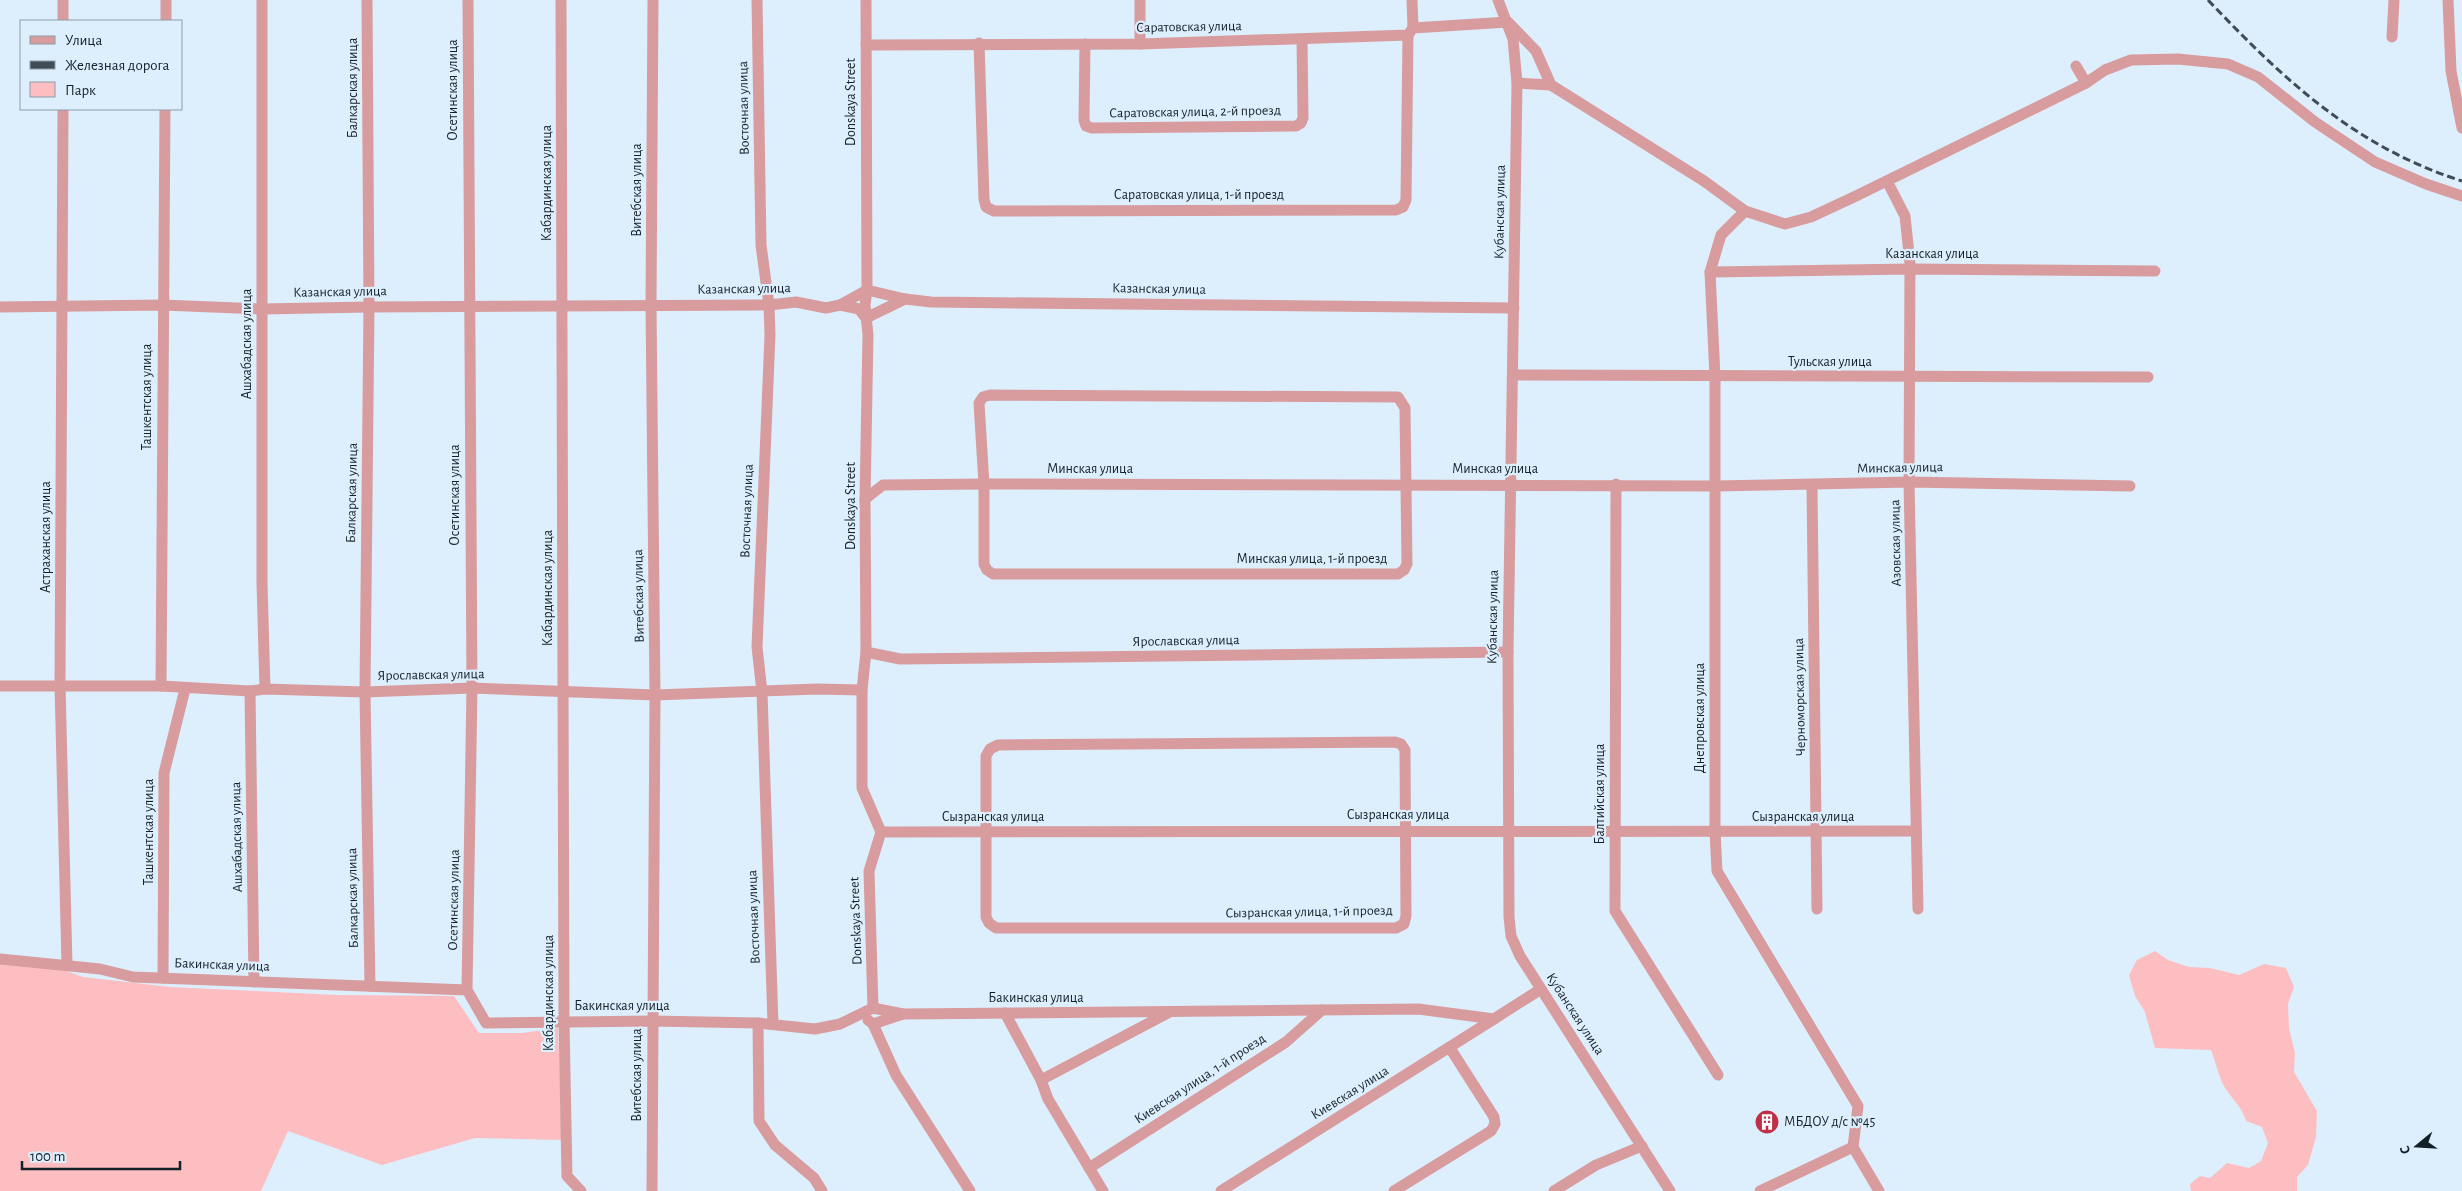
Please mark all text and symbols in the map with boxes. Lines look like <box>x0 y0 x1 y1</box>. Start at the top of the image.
street label: Саратовская улица <box>1136 19 1243 35</box>
legend <box>20 20 182 110</box>
text: Улица <box>65 33 102 48</box>
street label: Балкарская улица <box>346 37 360 138</box>
street label: Осетинская улица <box>446 39 460 141</box>
street label: Donskaya Street <box>844 57 858 146</box>
text: Железная дорога <box>65 58 170 73</box>
street label: Восточная улица <box>736 60 752 155</box>
text: Парк <box>65 83 96 98</box>
street label: Саратовская улица, 2-й проезд <box>1109 104 1281 120</box>
street label: Кабардинская улица <box>540 124 554 241</box>
street label: Витебская улица <box>630 143 644 237</box>
street label: Кубанская улица <box>1492 164 1508 259</box>
street label: Саратовская улица, 1-й проезд <box>1114 188 1284 202</box>
street label: Казанская улица <box>1885 247 1980 261</box>
street label: Казанская улица <box>697 281 792 297</box>
street label: Казанская улица <box>1112 281 1207 297</box>
street label: Казанская улица <box>293 284 388 300</box>
street label: Ашхабадская улица <box>240 288 254 399</box>
street label: Ташкентская улица <box>140 343 154 450</box>
street label: Тульская улица <box>1788 355 1872 369</box>
street label: Балкарская улица <box>344 442 360 543</box>
street label: Осетинская улица <box>448 444 462 546</box>
street label: Минская улица <box>1857 460 1944 476</box>
street label: Donskaya Street <box>844 461 858 550</box>
street label: Минская улица <box>1047 462 1134 476</box>
street label: Минская улица <box>1452 462 1539 476</box>
street label: Восточная улица <box>738 463 756 558</box>
street label: Астраханская улица <box>39 480 53 593</box>
street label: Азовская улица <box>1888 499 1904 587</box>
street label: Кабардинская улица <box>541 529 555 646</box>
street label: Витебская улица <box>631 549 647 643</box>
street label: Минская улица, 1-й проезд <box>1237 552 1387 566</box>
street label: Кубанская улица <box>1485 569 1501 664</box>
street label: Ярославская улица <box>1132 633 1240 649</box>
street label: Черноморская улица <box>1792 637 1808 756</box>
street label: Днепровская улица <box>1693 662 1707 773</box>
street label: Ярославская улица <box>377 667 485 683</box>
street label: Балтийская улица <box>1593 743 1607 844</box>
street label: Ташкентская улица <box>142 778 156 885</box>
street label: Ашхабадская улица <box>229 781 245 892</box>
street label: Сызранская улица <box>1347 808 1450 822</box>
street label: Сызранская улица <box>942 810 1045 824</box>
street label: Сызранская улица <box>1752 810 1855 824</box>
street label: Балкарская улица <box>345 847 361 948</box>
street label: Осетинская улица <box>446 849 462 951</box>
street label: Восточная улица <box>745 869 763 964</box>
street label: Donskaya Street <box>847 876 865 965</box>
street label: Сызранская улица, 1-й проезд <box>1225 904 1393 920</box>
street label: Кабардинская улица <box>542 934 556 1051</box>
street label: Бакинская улица <box>174 956 271 974</box>
street label: Кубанская улица <box>1543 971 1607 1058</box>
street label: Бакинская улица <box>988 991 1084 1005</box>
street label: Бакинская улица <box>574 999 670 1013</box>
street label: Витебская улица <box>630 1028 644 1122</box>
street label: Киевская улица, 1-й проезд <box>1132 1031 1268 1127</box>
street label: Киевская улица <box>1309 1063 1392 1122</box>
building icon: МБДОУ д/с №45 <box>1754 1109 1780 1135</box>
place label: МБДОУ д/с №45 <box>1784 1115 1876 1129</box>
north arrow <box>2392 1121 2442 1171</box>
scale bar <box>22 1138 180 1170</box>
text: С <box>2398 1144 2413 1156</box>
text: 100 m <box>30 1149 65 1164</box>

